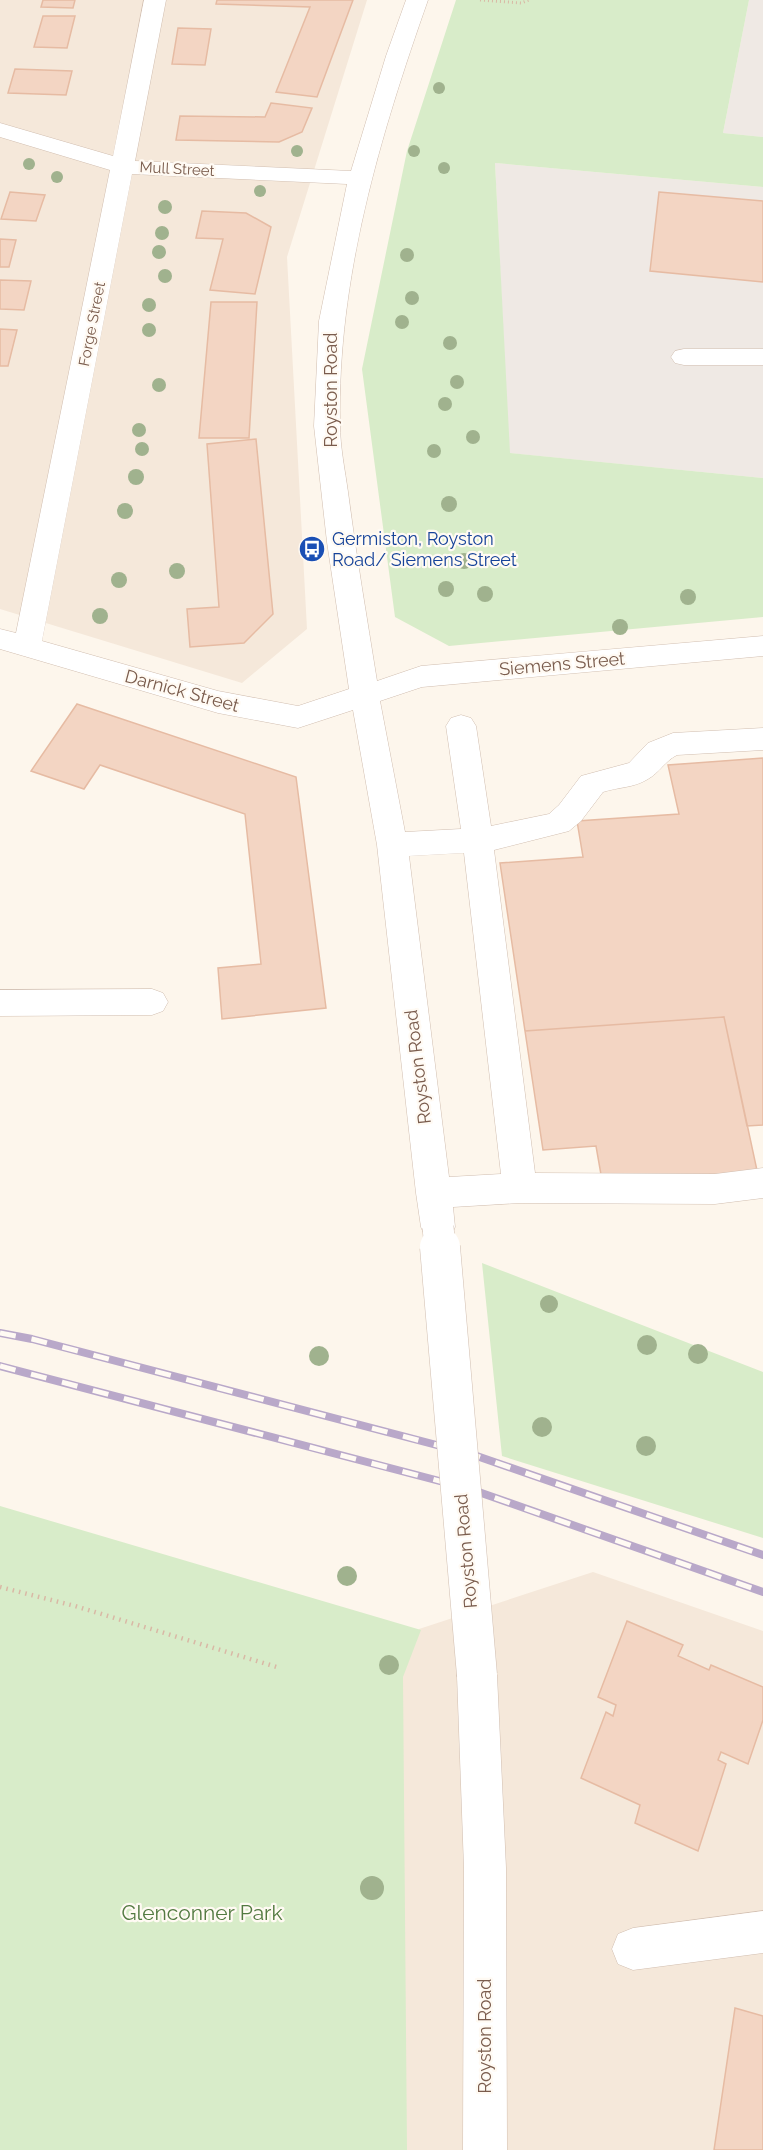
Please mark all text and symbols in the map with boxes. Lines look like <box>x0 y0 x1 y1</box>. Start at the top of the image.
street label: Mull Street <box>139 158 215 180</box>
street label: Forge Street <box>75 280 109 368</box>
street label: Royston Road <box>320 333 341 447</box>
place label: Germiston, Royston Road/ Siemens Street <box>332 528 517 570</box>
bus stop icon: Germiston, Royston Road/ Siemens Street <box>297 534 327 564</box>
street label: Siemens Street <box>498 648 626 679</box>
street label: Darnick Street <box>123 665 241 716</box>
street label: Royston Road <box>400 1009 435 1125</box>
street label: Royston Road <box>450 1493 481 1609</box>
park label: Glenconner Park <box>121 1900 283 1925</box>
street label: Royston Road <box>474 1979 495 2093</box>

